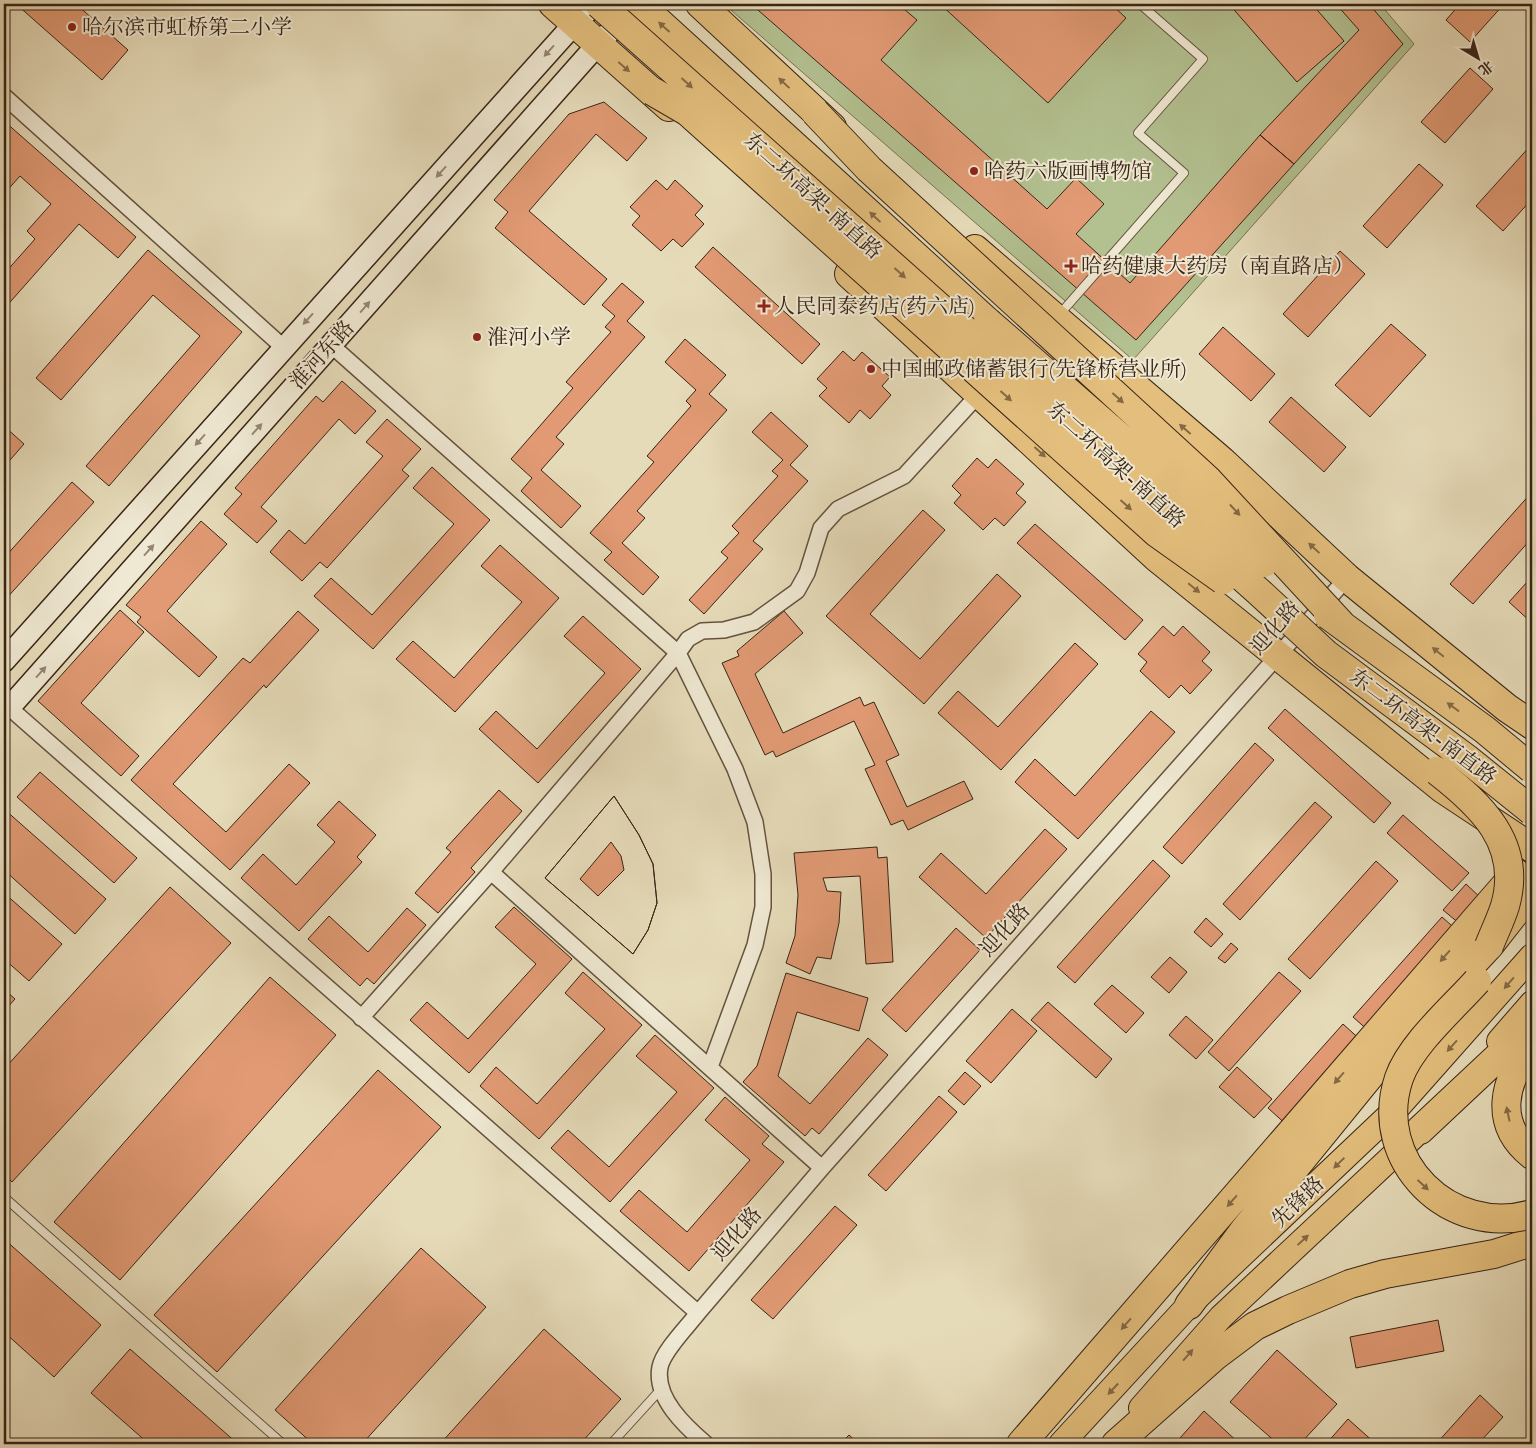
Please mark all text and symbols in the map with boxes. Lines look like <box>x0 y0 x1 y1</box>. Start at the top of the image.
place label: 哈尔滨市虹桥第二小学 <box>82 14 292 41</box>
marker: 哈尔滨市虹桥第二小学 <box>66 21 78 33</box>
one-way arrow <box>657 21 670 32</box>
north arrow <box>1454 32 1504 82</box>
one-way arrow <box>543 45 555 57</box>
text: 北 <box>1475 57 1496 79</box>
one-way arrow <box>618 61 630 73</box>
one-way arrow <box>681 77 693 89</box>
one-way arrow <box>778 77 790 89</box>
street label: 东二环高架-南直路 <box>738 127 888 265</box>
place label: 哈药六版画博物馆 <box>984 158 1152 185</box>
marker: 哈药六版画博物馆 <box>968 165 980 177</box>
one-way arrow <box>435 166 446 179</box>
one-way arrow <box>869 212 882 223</box>
place label: 哈药健康大药房（南直路店） <box>1081 253 1354 280</box>
marker: 哈药健康大药房（南直路店） <box>1065 260 1077 272</box>
one-way arrow <box>893 267 905 279</box>
place label: 人民同泰药店(药六店) <box>774 293 974 320</box>
marker: 人民同泰药店(药六店) <box>758 300 770 312</box>
one-way arrow <box>359 302 371 314</box>
one-way arrow <box>303 312 314 325</box>
street label: 淮河东路 <box>284 315 360 395</box>
place label: 淮河小学 <box>487 324 571 351</box>
marker: 淮河小学 <box>471 331 483 343</box>
place label: 中国邮政储蓄银行(先锋桥营业所) <box>881 356 1186 383</box>
marker: 中国邮政储蓄银行(先锋桥营业所) <box>865 363 877 375</box>
one-way arrow <box>1000 390 1012 402</box>
one-way arrow <box>1112 392 1125 403</box>
street label: 东二环高架-南直路 <box>1041 396 1191 534</box>
one-way arrow <box>252 422 263 435</box>
one-way arrow <box>1178 424 1191 435</box>
one-way arrow <box>194 434 206 446</box>
one-way arrow <box>1034 446 1046 457</box>
one-way arrow <box>1120 500 1133 511</box>
one-way arrow <box>1230 503 1241 516</box>
one-way arrow <box>1309 542 1321 554</box>
one-way arrow <box>143 545 155 557</box>
one-way arrow <box>1187 582 1200 593</box>
street label: 迎化路 <box>1244 595 1306 661</box>
one-way arrow <box>1432 647 1445 658</box>
street label: 东二环高架-南直路 <box>1344 663 1502 791</box>
one-way arrow <box>35 666 47 678</box>
one-way arrow <box>1446 702 1460 712</box>
street label: 迎化路 <box>974 898 1036 962</box>
one-way arrow <box>1439 949 1451 961</box>
one-way arrow <box>1503 977 1514 990</box>
one-way arrow <box>1447 1040 1458 1053</box>
one-way arrow <box>1333 1072 1344 1085</box>
one-way arrow <box>1504 1106 1512 1121</box>
one-way arrow <box>1334 1157 1346 1169</box>
street label: 先锋路 <box>1266 1170 1330 1234</box>
one-way arrow <box>1417 1179 1429 1191</box>
one-way arrow <box>1227 1195 1238 1207</box>
street label: 迎化路 <box>706 1201 768 1267</box>
one-way arrow <box>1297 1234 1309 1246</box>
one-way arrow <box>1120 1317 1131 1330</box>
one-way arrow <box>1182 1349 1193 1361</box>
one-way arrow <box>1107 1382 1119 1394</box>

